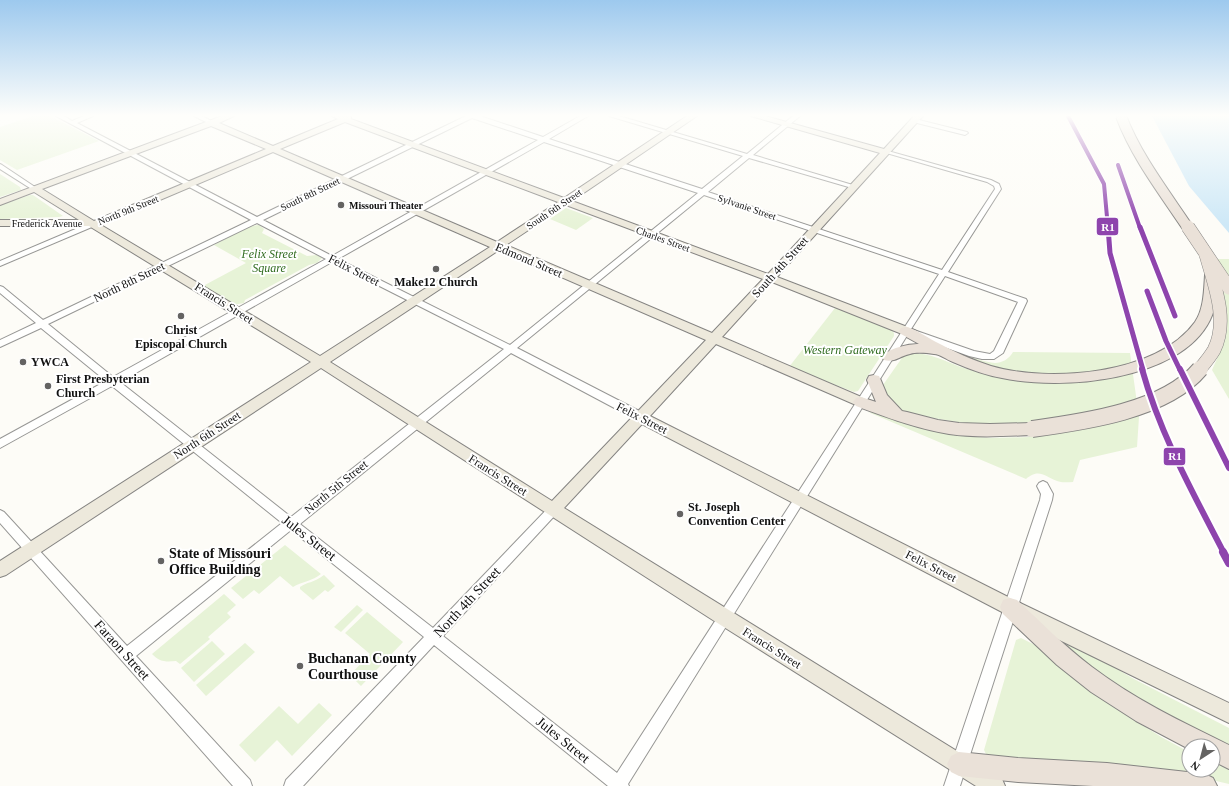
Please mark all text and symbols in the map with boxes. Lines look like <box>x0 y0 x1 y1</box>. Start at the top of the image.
street label: South 8th Street <box>279 175 342 213</box>
street label: South 6th Street <box>524 186 584 232</box>
street label: Sylvanie Street <box>716 192 778 222</box>
street label: North 9th Street <box>96 193 160 227</box>
marker: Missouri Theater <box>336 200 346 210</box>
place label: Missouri Theater <box>349 200 424 211</box>
line badge: R1 <box>1096 217 1119 236</box>
street label: Frederick Avenue <box>12 218 83 229</box>
text: R1 <box>1101 221 1115 233</box>
street label: Charles Street <box>635 224 692 254</box>
street label: South 4th Street <box>749 233 812 300</box>
street label: Edmond Street <box>493 240 565 281</box>
park label: Felix Street Square <box>240 247 297 275</box>
street label: Felix Street <box>326 251 383 289</box>
street label: North 8th Street <box>91 258 167 305</box>
marker: Make12 Church <box>431 264 441 274</box>
place label: Make12 Church <box>394 275 478 289</box>
street label: Francis Street <box>192 279 256 327</box>
marker: Christ Episcopal Church <box>176 311 186 321</box>
place label: Christ Episcopal Church <box>135 323 227 351</box>
park label: Western Gateway <box>803 343 888 357</box>
place label: YWCA <box>31 355 69 369</box>
marker: YWCA <box>18 357 28 367</box>
place label: First Presbyterian Church <box>56 372 150 400</box>
marker: First Presbyterian Church <box>43 381 53 391</box>
street label: Felix Street <box>614 399 671 437</box>
street label: North 6th Street <box>171 408 244 462</box>
line badge: R1 <box>1163 447 1186 466</box>
text: R1 <box>1168 450 1182 462</box>
street label: Francis Street <box>466 451 530 499</box>
street label: North 5th Street <box>302 457 371 517</box>
place label: St. Joseph Convention Center <box>688 500 786 528</box>
marker: St. Joseph Convention Center <box>675 509 685 519</box>
street label: Jules Street <box>279 512 339 564</box>
place label: State of Missouri Office Building <box>169 546 271 577</box>
street label: Felix Street <box>903 547 960 585</box>
marker: State of Missouri Office Building <box>156 556 166 566</box>
street label: North 4th Street <box>431 564 503 640</box>
street label: Faraon Street <box>91 617 153 683</box>
street label: Francis Street <box>740 624 804 672</box>
place label: Buchanan County Courthouse <box>308 651 417 682</box>
marker: Buchanan County Courthouse <box>295 661 305 671</box>
street label: Jules Street <box>533 714 593 766</box>
north arrow <box>1181 738 1221 778</box>
text: N <box>1188 759 1202 773</box>

